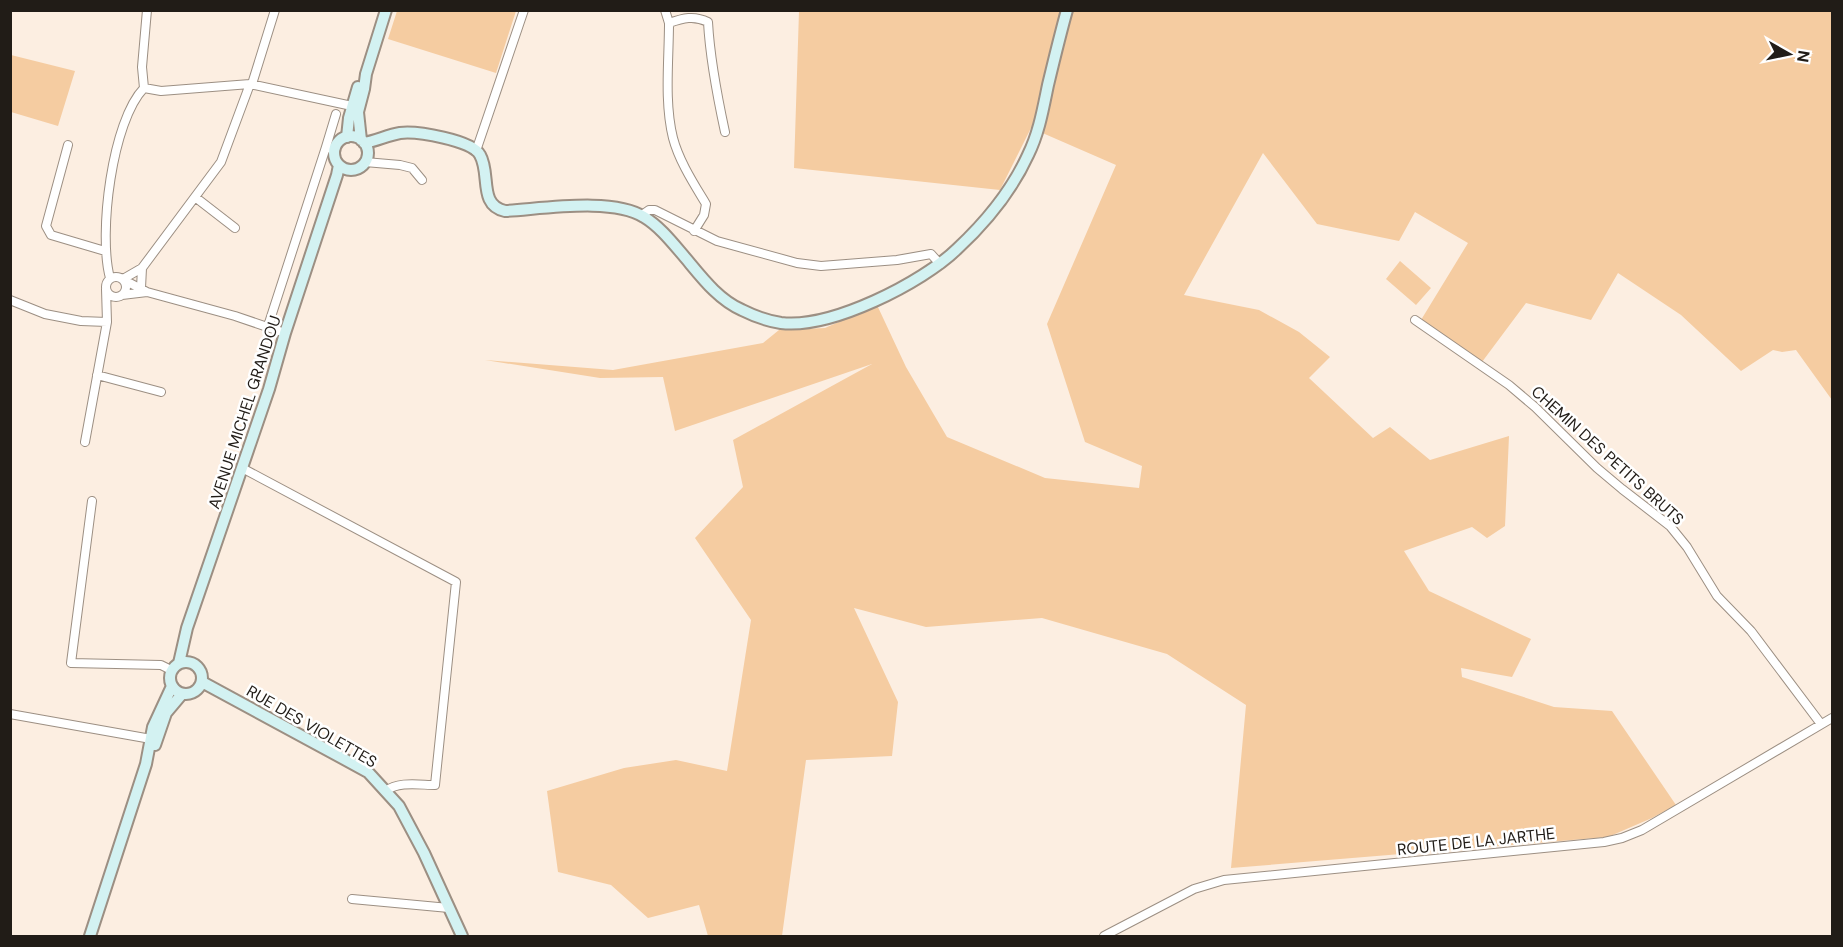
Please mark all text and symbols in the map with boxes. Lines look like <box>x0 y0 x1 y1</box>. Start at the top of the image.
north arrow <box>1759 24 1819 84</box>
text: N <box>1792 49 1815 64</box>
street label: AVENUE MICHEL GRANDOU <box>203 313 286 512</box>
street label: CHEMIN DES PETITS BRUTS <box>1527 381 1688 530</box>
street label: RUE DES VIOLETTES <box>243 680 381 772</box>
street label: ROUTE DE LA JARTHE <box>1396 823 1556 860</box>

